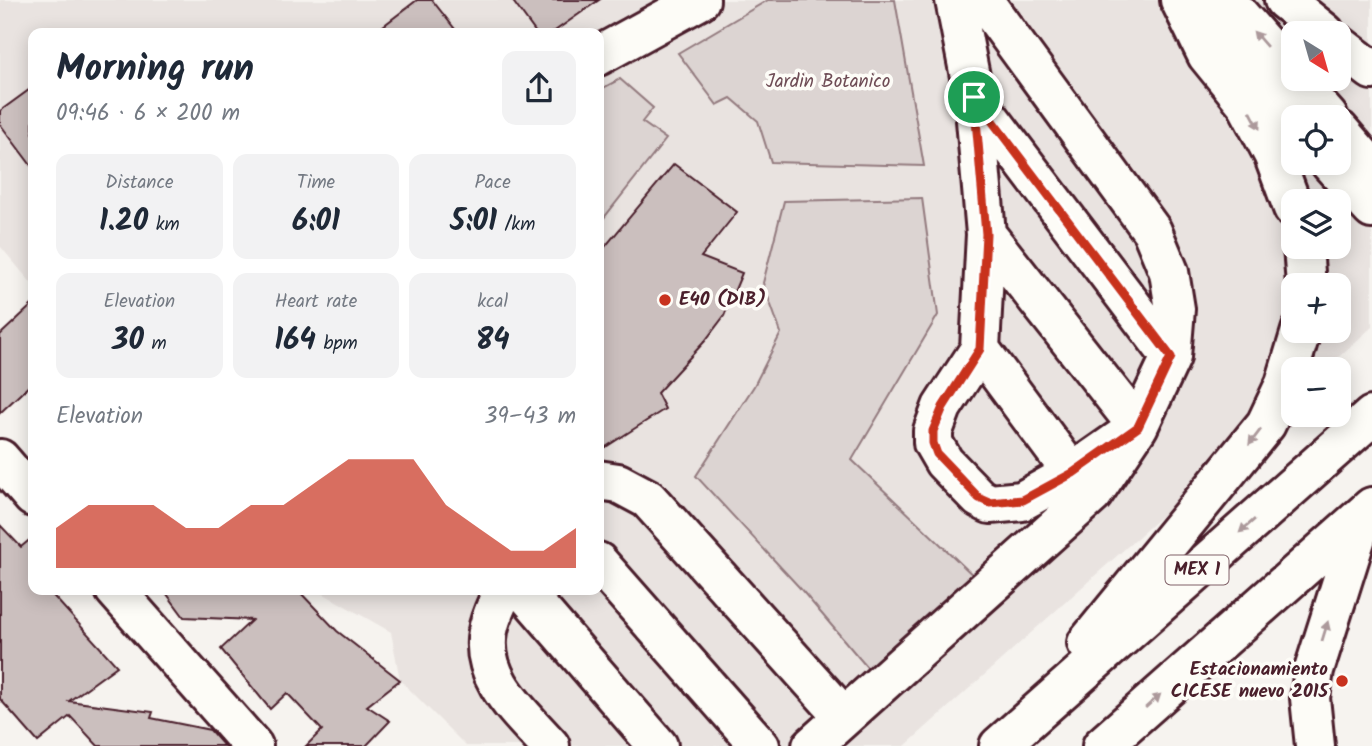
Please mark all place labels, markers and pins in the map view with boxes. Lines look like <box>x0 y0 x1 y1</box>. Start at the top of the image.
pin <box>944 67 1004 127</box>
place label: E40 (DIB) <box>679 285 766 315</box>
marker: E40 (DIB) <box>657 292 673 308</box>
place label: Estacionamiento CICESE nuevo 2015 <box>1171 655 1329 707</box>
marker: Estacionamiento CICESE nuevo 2015 <box>1334 673 1350 689</box>

